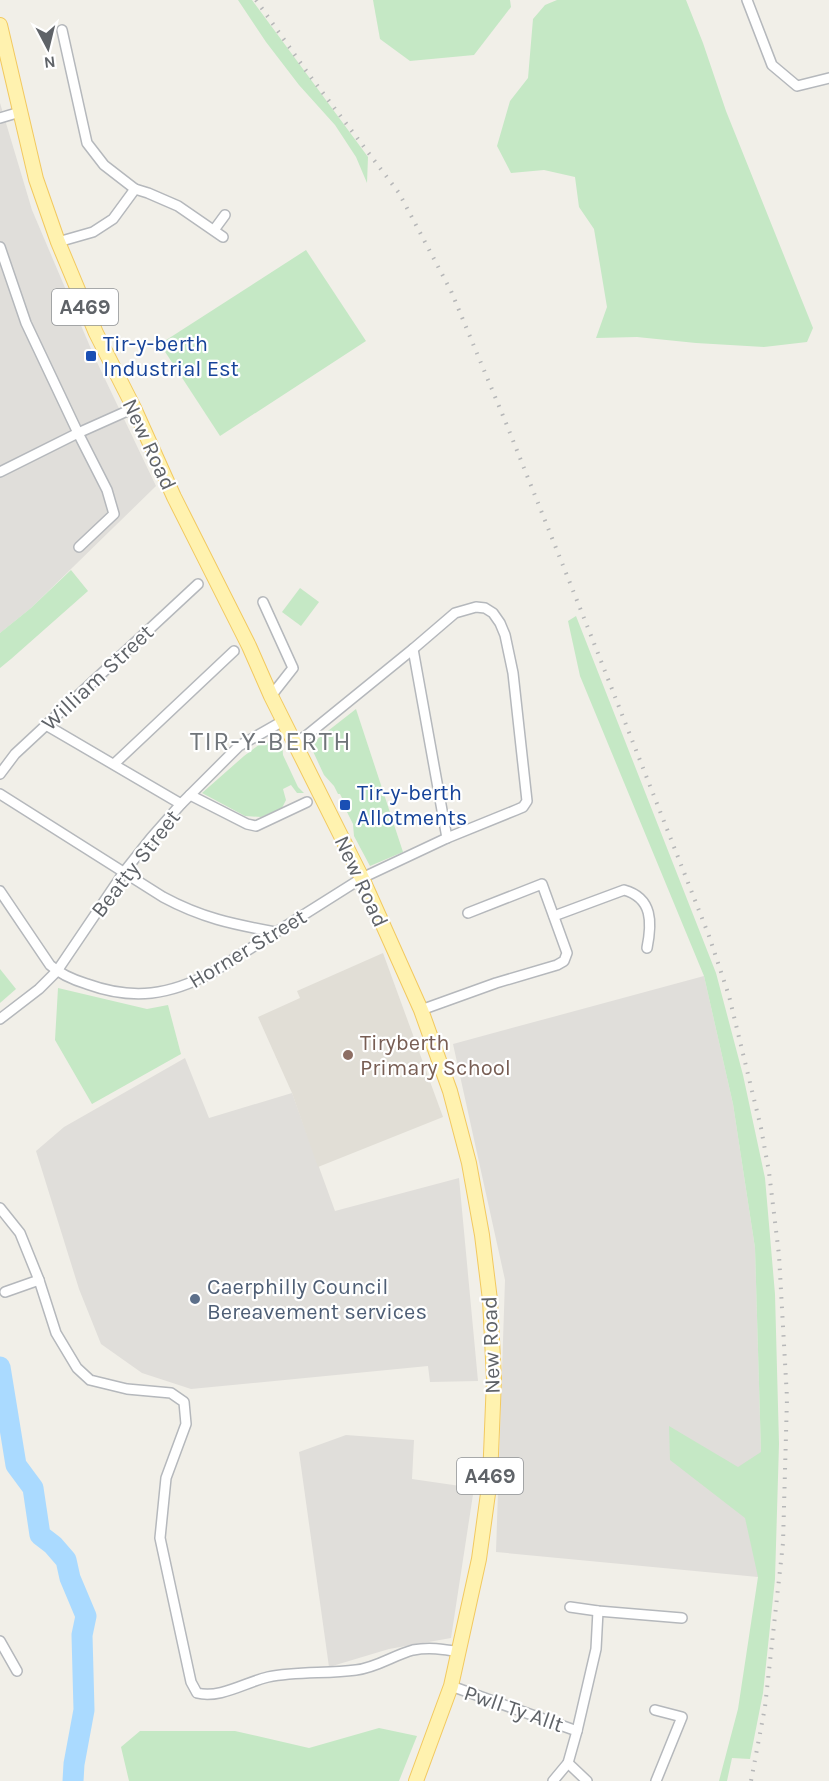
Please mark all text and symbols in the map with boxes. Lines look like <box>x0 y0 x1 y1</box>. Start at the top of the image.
north arrow <box>18 18 78 78</box>
text: N <box>43 52 57 73</box>
road number: A469 <box>52 289 118 325</box>
place label: Tir-y-berth Industrial Est <box>103 331 239 382</box>
marker: Tir-y-berth Industrial Est <box>84 349 98 363</box>
street label: New Road <box>117 394 182 494</box>
street label: William Street <box>36 619 159 736</box>
district label: TIR-Y-BERTH <box>190 726 352 757</box>
place label: Tir-y-berth Allotments <box>357 780 467 831</box>
marker: Tir-y-berth Allotments <box>338 798 352 812</box>
street label: Beatty Street <box>86 805 186 923</box>
street label: New Road <box>329 831 394 931</box>
street label: Horner Street <box>184 904 311 994</box>
place label: Tiryberth Primary School <box>360 1030 511 1081</box>
marker: Tiryberth Primary School <box>341 1048 355 1062</box>
place label: Caerphilly Council Bereavement services <box>207 1274 427 1325</box>
marker: Caerphilly Council Bereavement services <box>188 1292 202 1306</box>
street label: New Road <box>476 1295 506 1394</box>
road number: A469 <box>457 1458 523 1494</box>
street label: Pwll Ty Allt <box>460 1680 567 1738</box>

